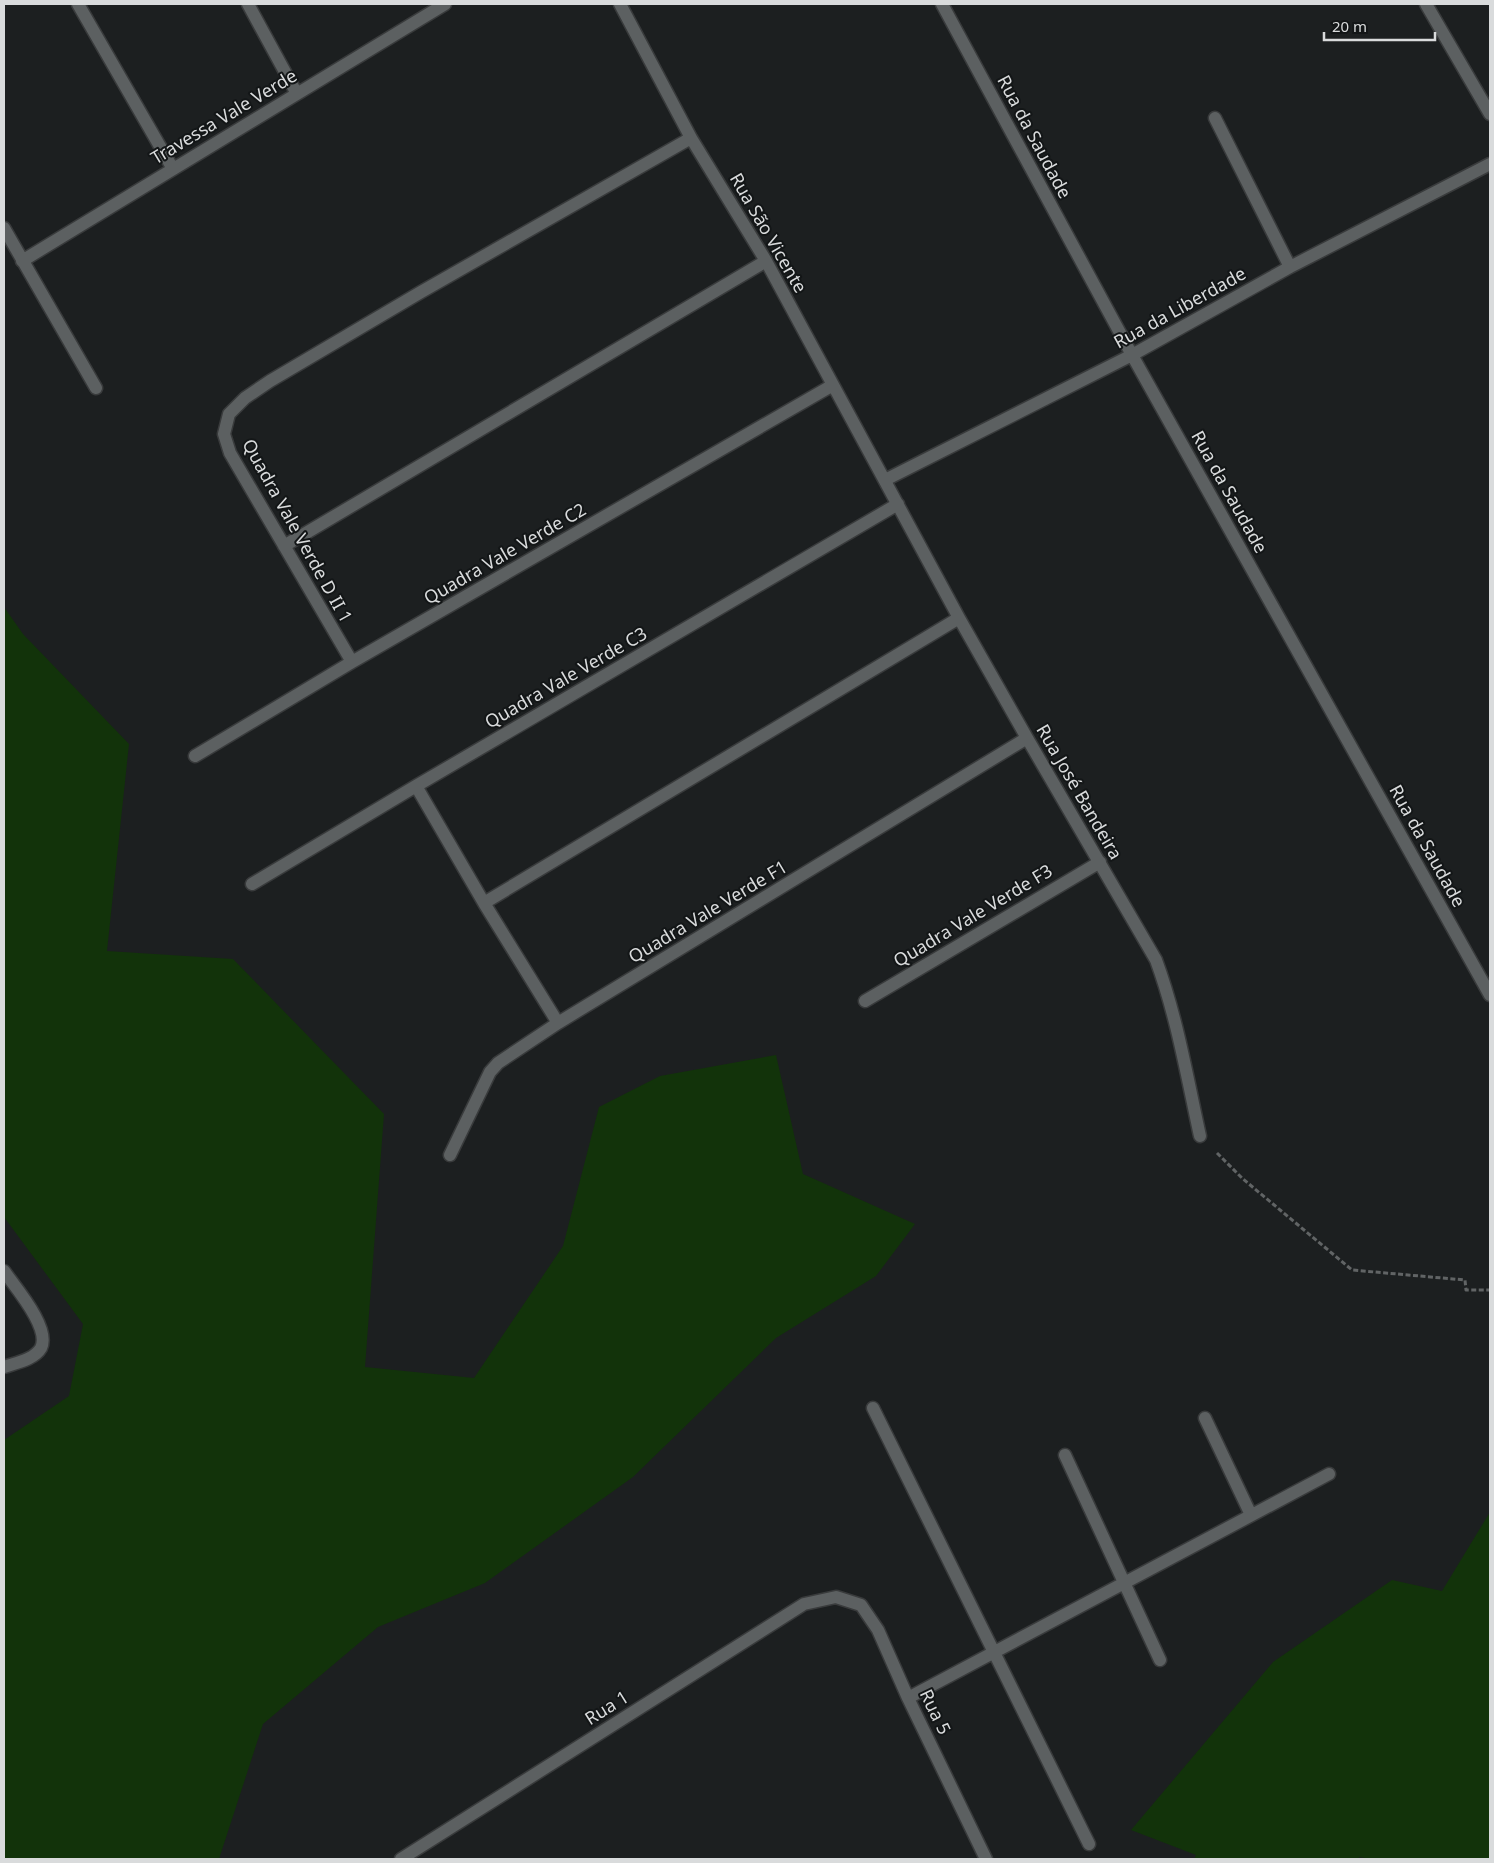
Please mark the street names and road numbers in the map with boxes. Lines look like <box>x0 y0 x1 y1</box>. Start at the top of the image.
street label: Travessa Vale Verde <box>146 63 301 169</box>
street label: Rua da Saudade <box>992 71 1078 202</box>
street label: Rua São Vicente <box>725 168 813 297</box>
street label: Rua da Liberdade <box>1109 261 1250 353</box>
street label: Rua da Saudade <box>1186 426 1273 557</box>
street label: Quadra Vale Verde D II 1 <box>237 434 358 627</box>
street label: Quadra Vale Verde C2 <box>419 497 590 609</box>
street label: Quadra Vale Verde C3 <box>480 621 651 733</box>
street label: Rua José Bandeira <box>1031 720 1128 863</box>
street label: Rua da Saudade <box>1384 780 1471 911</box>
street label: Quadra Vale Verde F1 <box>624 854 791 968</box>
street label: Quadra Vale Verde F3 <box>889 858 1056 972</box>
street label: Rua 1 <box>580 1684 633 1730</box>
street label: Rua 5 <box>915 1685 957 1738</box>

